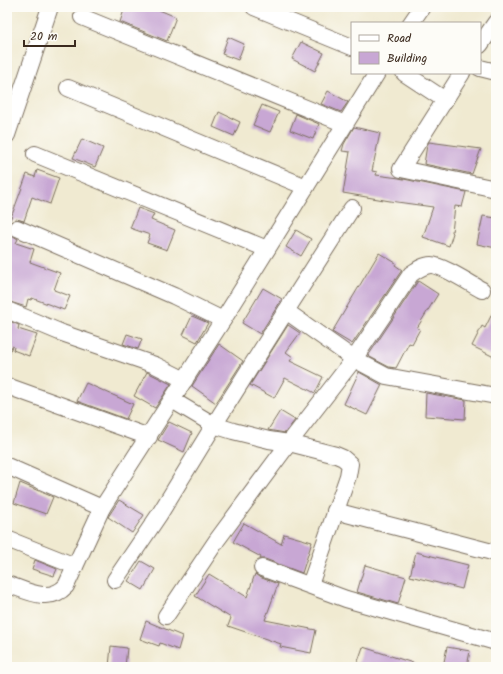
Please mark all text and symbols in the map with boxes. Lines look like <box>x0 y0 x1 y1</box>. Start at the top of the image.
scale bar <box>24 22 75 48</box>
legend <box>351 22 481 74</box>
text: 20 m <box>30 27 58 46</box>
text: Road <box>387 29 412 48</box>
text: Building <box>387 49 427 68</box>

